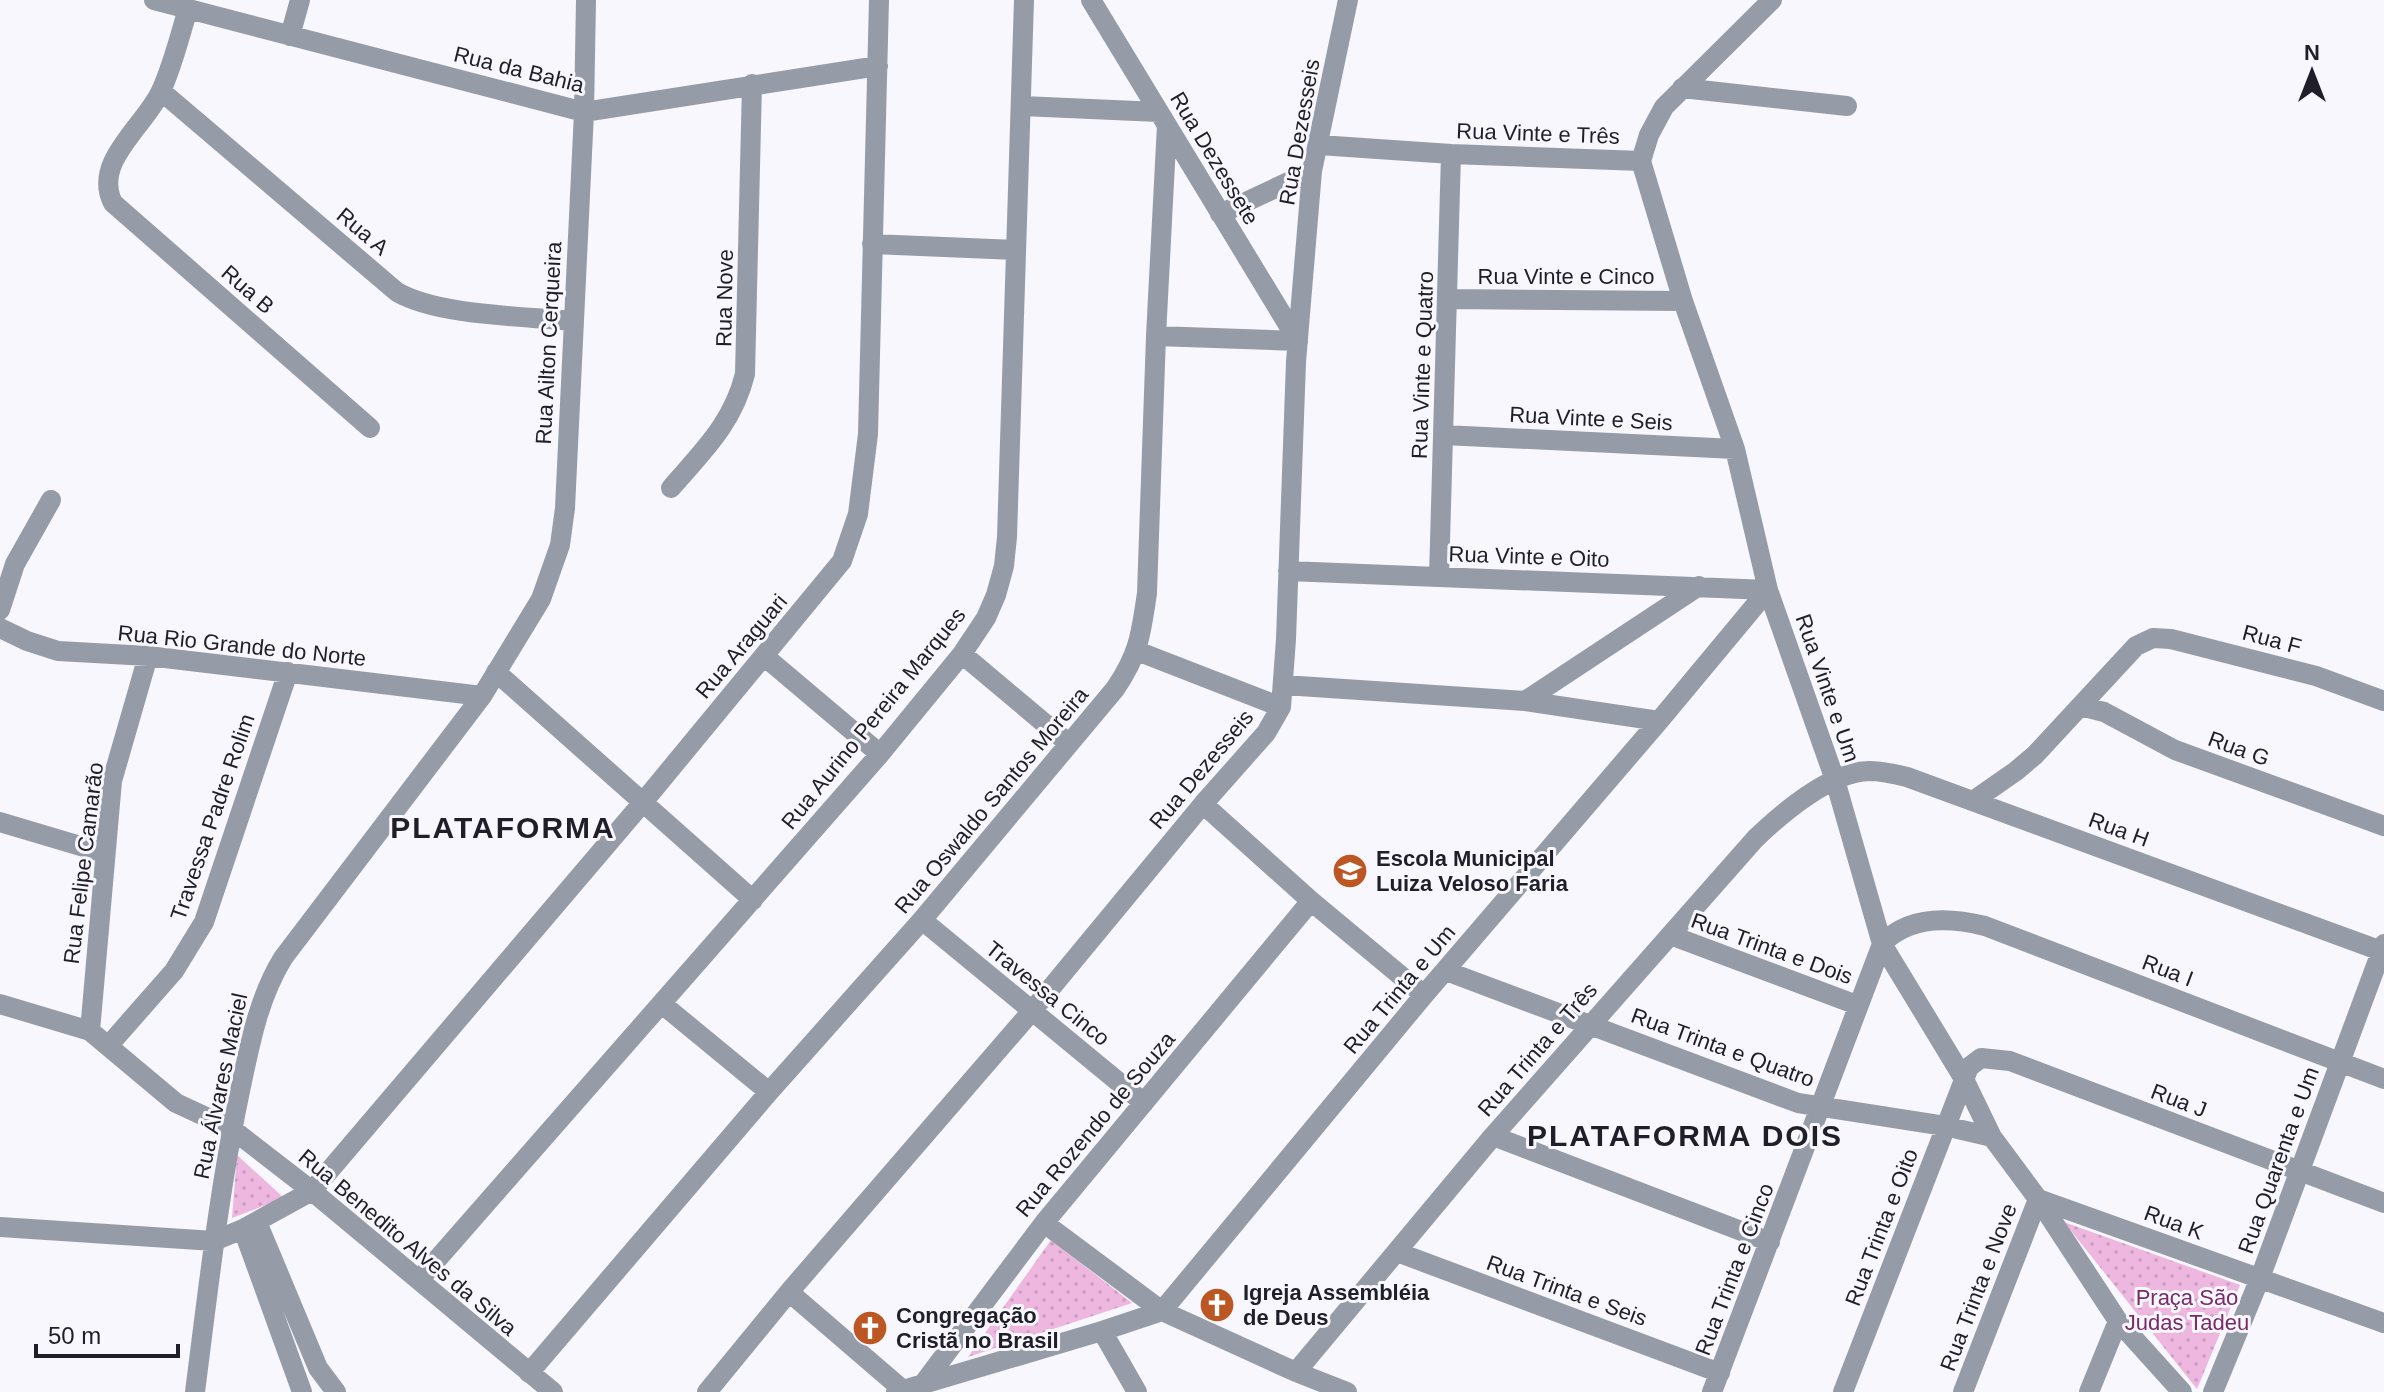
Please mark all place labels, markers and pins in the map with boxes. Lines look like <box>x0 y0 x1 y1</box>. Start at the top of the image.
place label: Escola Municipal Luiza Veloso Faria <box>1376 846 1569 896</box>
school or university icon: Escola Municipal Luiza Veloso Faria <box>1331 852 1369 890</box>
place label: Igreja Assembléia de Deus <box>1243 1280 1430 1330</box>
church icon: Igreja Assembléia de Deus <box>1198 1286 1236 1324</box>
place label: Congregação Cristã no Brasil <box>896 1303 1059 1353</box>
church icon: Congregação Cristã no Brasil <box>851 1309 889 1347</box>

